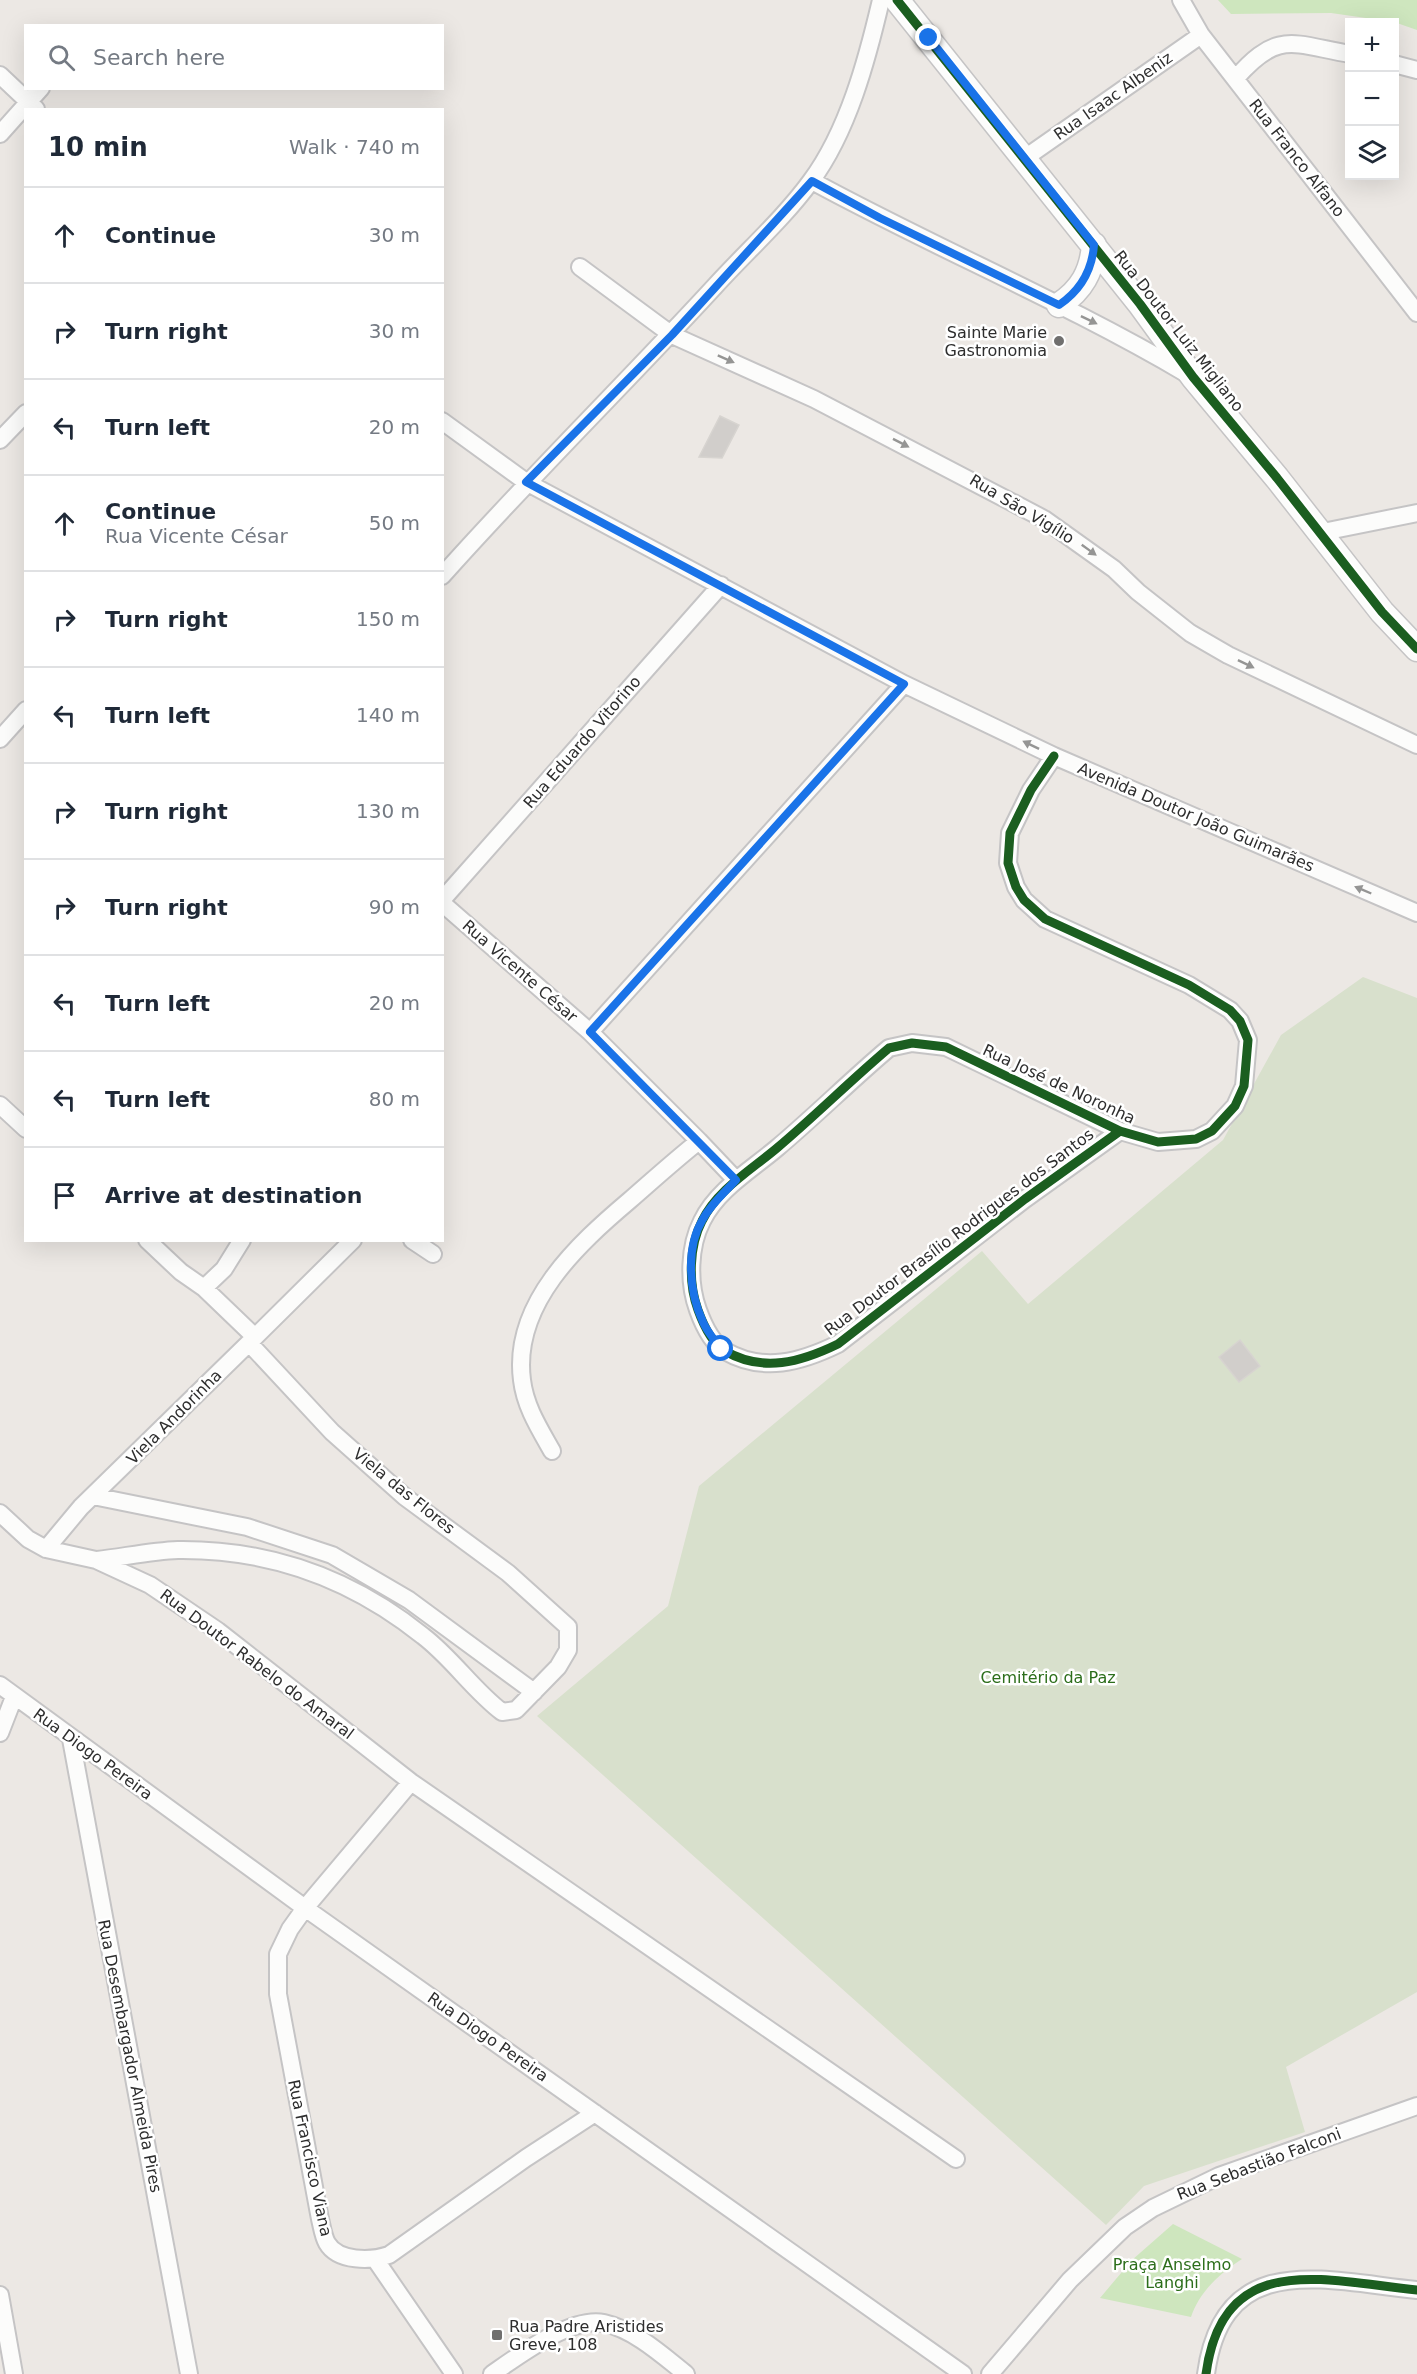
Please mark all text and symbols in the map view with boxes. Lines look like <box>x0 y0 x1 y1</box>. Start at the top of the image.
map controls <box>1345 18 1399 180</box>
button: + <box>1345 18 1399 72</box>
search box <box>24 24 444 90</box>
route end <box>915 24 941 50</box>
icon: search <box>45 41 78 74</box>
text: Search here <box>93 45 225 70</box>
street label: Rua Isaac Albeniz <box>1050 48 1176 144</box>
button: − <box>1345 72 1399 126</box>
street label: Rua Franco Alfano <box>1245 95 1349 221</box>
button: layers <box>1345 126 1399 180</box>
text: 10 min <box>48 132 148 162</box>
text: Walk · 740 m <box>289 135 420 159</box>
icon: ahead <box>48 219 81 252</box>
text: Continue <box>105 223 216 248</box>
text: 30 m <box>369 223 420 247</box>
street label: Rua Doutor Luiz Migliano <box>1110 247 1248 415</box>
icon: right <box>48 315 81 348</box>
one-way arrow <box>1081 315 1098 324</box>
text: Turn right <box>105 319 228 344</box>
text: 30 m <box>369 319 420 343</box>
place label: Sainte Marie Gastronomia <box>944 323 1047 360</box>
marker: Sainte Marie Gastronomia <box>1052 334 1066 348</box>
one-way arrow <box>717 354 734 363</box>
icon: left <box>48 411 81 444</box>
text: Turn left <box>105 415 210 440</box>
text: 20 m <box>369 415 420 439</box>
one-way arrow <box>893 438 910 448</box>
street label: Rua São Vigílio <box>966 470 1078 548</box>
text: Continue <box>105 499 216 524</box>
icon: ahead <box>48 507 81 540</box>
text: 50 m <box>369 511 420 535</box>
text: Rua Vicente César <box>105 524 288 548</box>
one-way arrow <box>1080 544 1096 556</box>
icon: right <box>48 603 81 636</box>
text: Turn right <box>105 607 228 632</box>
text: 150 m <box>356 607 420 631</box>
one-way arrow <box>1237 659 1254 668</box>
street label: Rua Eduardo Vitorino <box>519 672 645 812</box>
icon: left <box>48 699 81 732</box>
text: Turn left <box>105 703 210 728</box>
text: 140 m <box>356 703 420 727</box>
one-way arrow <box>1022 740 1039 749</box>
street label: Avenida Doutor João Guimarães <box>1075 758 1317 876</box>
icon: right <box>48 795 81 828</box>
text: Turn right <box>105 799 228 824</box>
text: 130 m <box>356 799 420 823</box>
one-way arrow <box>1354 885 1372 895</box>
icon: right <box>48 891 81 924</box>
text: Turn right <box>105 895 228 920</box>
text: 90 m <box>369 895 420 919</box>
street label: Rua Vicente César <box>459 916 582 1026</box>
icon: left <box>48 987 81 1020</box>
text: Turn left <box>105 991 210 1016</box>
text: 20 m <box>369 991 420 1015</box>
street label: Rua José de Noronha <box>980 1040 1138 1128</box>
icon: left <box>48 1083 81 1116</box>
text: Turn left <box>105 1087 210 1112</box>
text: 80 m <box>369 1087 420 1111</box>
street label: Rua Doutor Brasílio Rodrigues dos Santos <box>821 1124 1097 1340</box>
icon: arrive <box>48 1179 81 1212</box>
text: Arrive at destination <box>105 1183 362 1208</box>
route start <box>707 1335 733 1361</box>
street label: Viela Andorinha <box>123 1366 225 1468</box>
street label: Viela das Flores <box>349 1444 459 1538</box>
street label: Rua Doutor Rabelo do Amaral <box>156 1585 358 1743</box>
park label: Cemitério da Paz <box>980 1668 1116 1687</box>
street label: Rua Diogo Pereira <box>30 1704 156 1804</box>
street label: Rua Desembargador Almeida Pires <box>94 1918 166 2194</box>
street label: Rua Diogo Pereira <box>424 1988 552 2086</box>
street label: Rua Francisco Viana <box>284 2078 336 2238</box>
street label: Rua Sebastião Falconi <box>1174 2124 1344 2204</box>
park label: Praça Anselmo Langhi <box>1113 2255 1231 2292</box>
place label: Rua Padre Aristides Greve, 108 <box>509 2317 664 2354</box>
marker: Rua Padre Aristides Greve, 108 <box>490 2328 504 2342</box>

